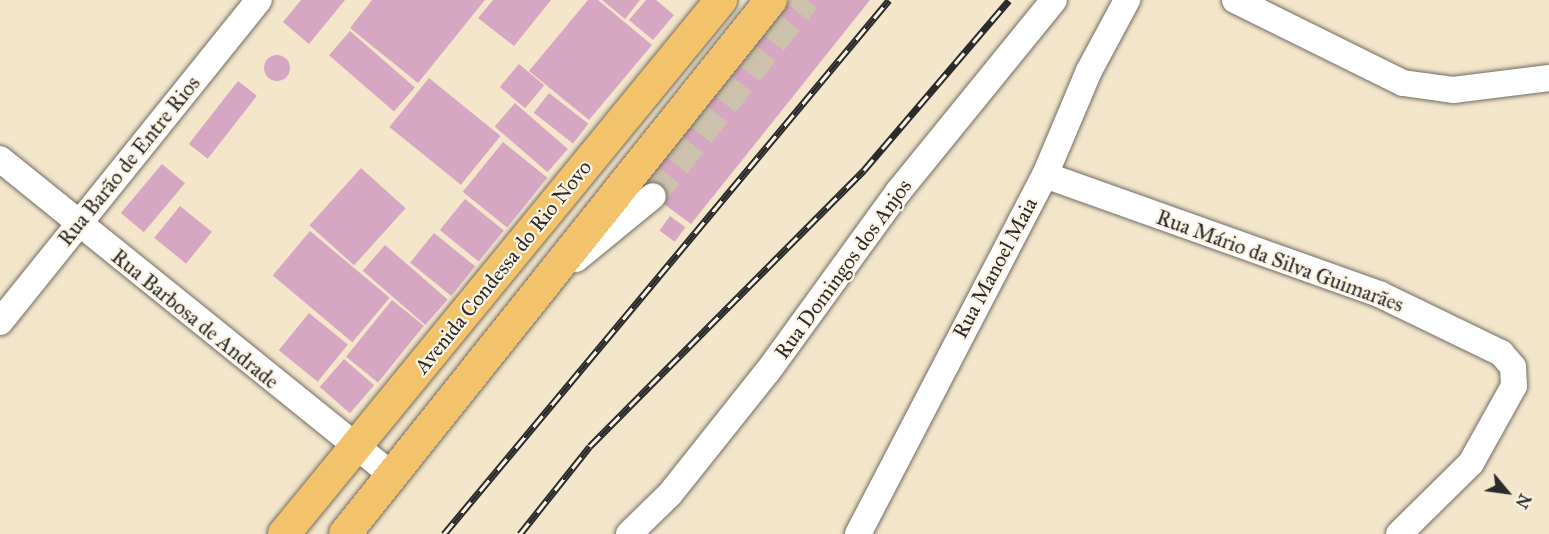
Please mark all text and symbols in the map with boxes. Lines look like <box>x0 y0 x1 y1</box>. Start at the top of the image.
street label: Rua Barão de Entre Rios <box>53 71 205 251</box>
street label: Avenida Condessa do Rio Novo <box>409 155 597 379</box>
street label: Rua Domingos dos Anjos <box>769 174 917 364</box>
street label: Rua Manoel Maia <box>947 193 1043 343</box>
street label: Rua Mário da Silva Guimarães <box>1153 205 1407 317</box>
street label: Rua Barbosa de Andrade <box>106 244 284 394</box>
north arrow <box>1477 462 1537 522</box>
text: N <box>1512 490 1535 512</box>

